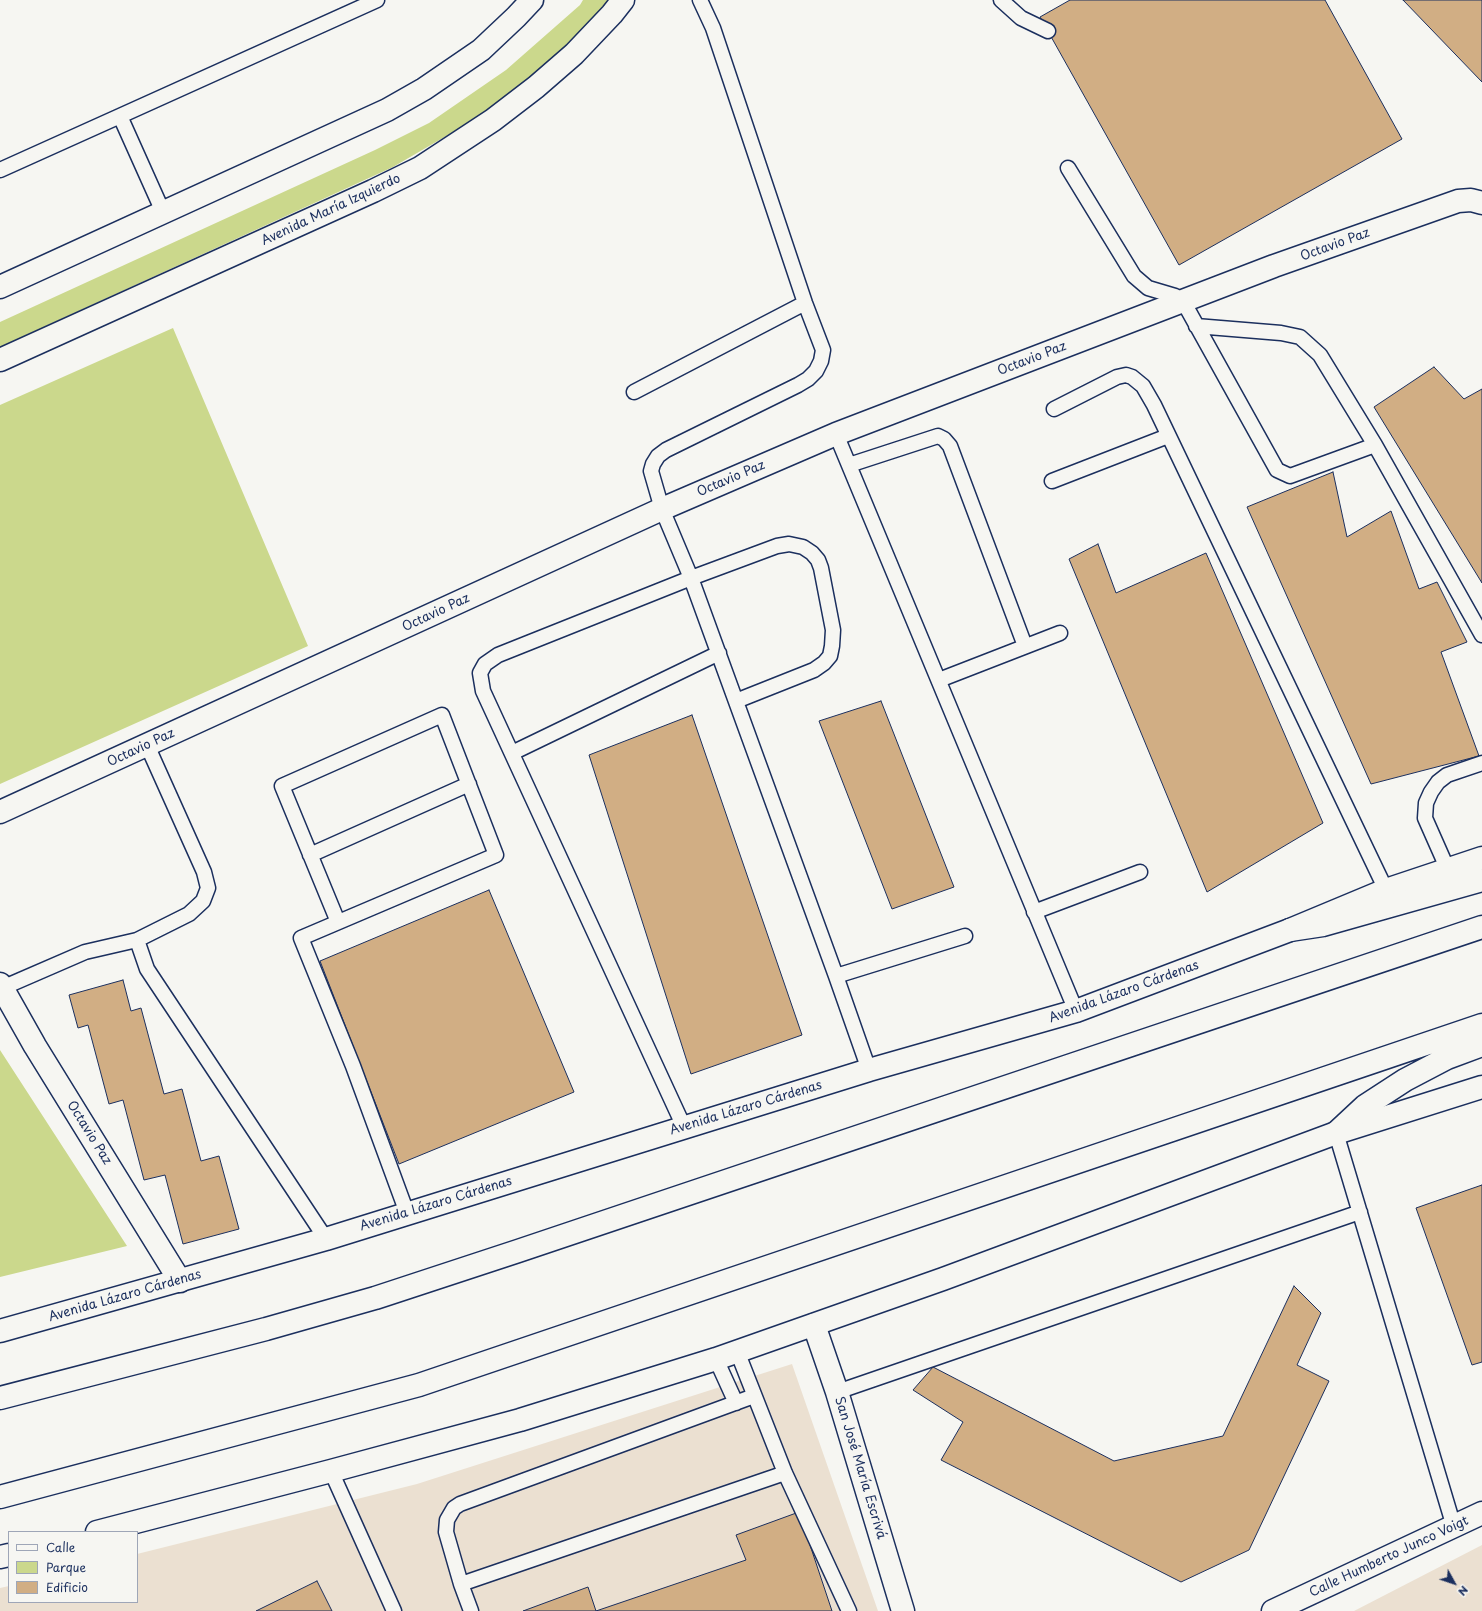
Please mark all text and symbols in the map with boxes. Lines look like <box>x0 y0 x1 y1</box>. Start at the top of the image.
street label: Avenida María Izquierdo <box>259 171 403 249</box>
street label: Octavio Paz <box>1298 225 1372 265</box>
street label: Octavio Paz <box>995 339 1069 379</box>
street label: Octavio Paz <box>695 458 767 500</box>
street label: Octavio Paz <box>400 591 472 635</box>
street label: Octavio Paz <box>105 726 177 770</box>
street label: Avenida Lázaro Cárdenas <box>1047 958 1201 1026</box>
street label: Avenida Lázaro Cárdenas <box>668 1077 824 1139</box>
street label: Octavio Paz <box>63 1098 115 1168</box>
street label: Avenida Lázaro Cárdenas <box>358 1173 514 1235</box>
street label: Avenida Lázaro Cárdenas <box>47 1267 203 1325</box>
street label: San José María Escrivá <box>831 1395 889 1541</box>
street label: Calle Humberto Junco Voigt <box>1307 1513 1471 1601</box>
legend <box>8 1531 138 1603</box>
text: Calle <box>46 1538 75 1556</box>
text: Parque <box>46 1558 86 1576</box>
north arrow <box>1434 1563 1474 1603</box>
text: Edificio <box>46 1578 88 1596</box>
text: N <box>1454 1582 1473 1600</box>

